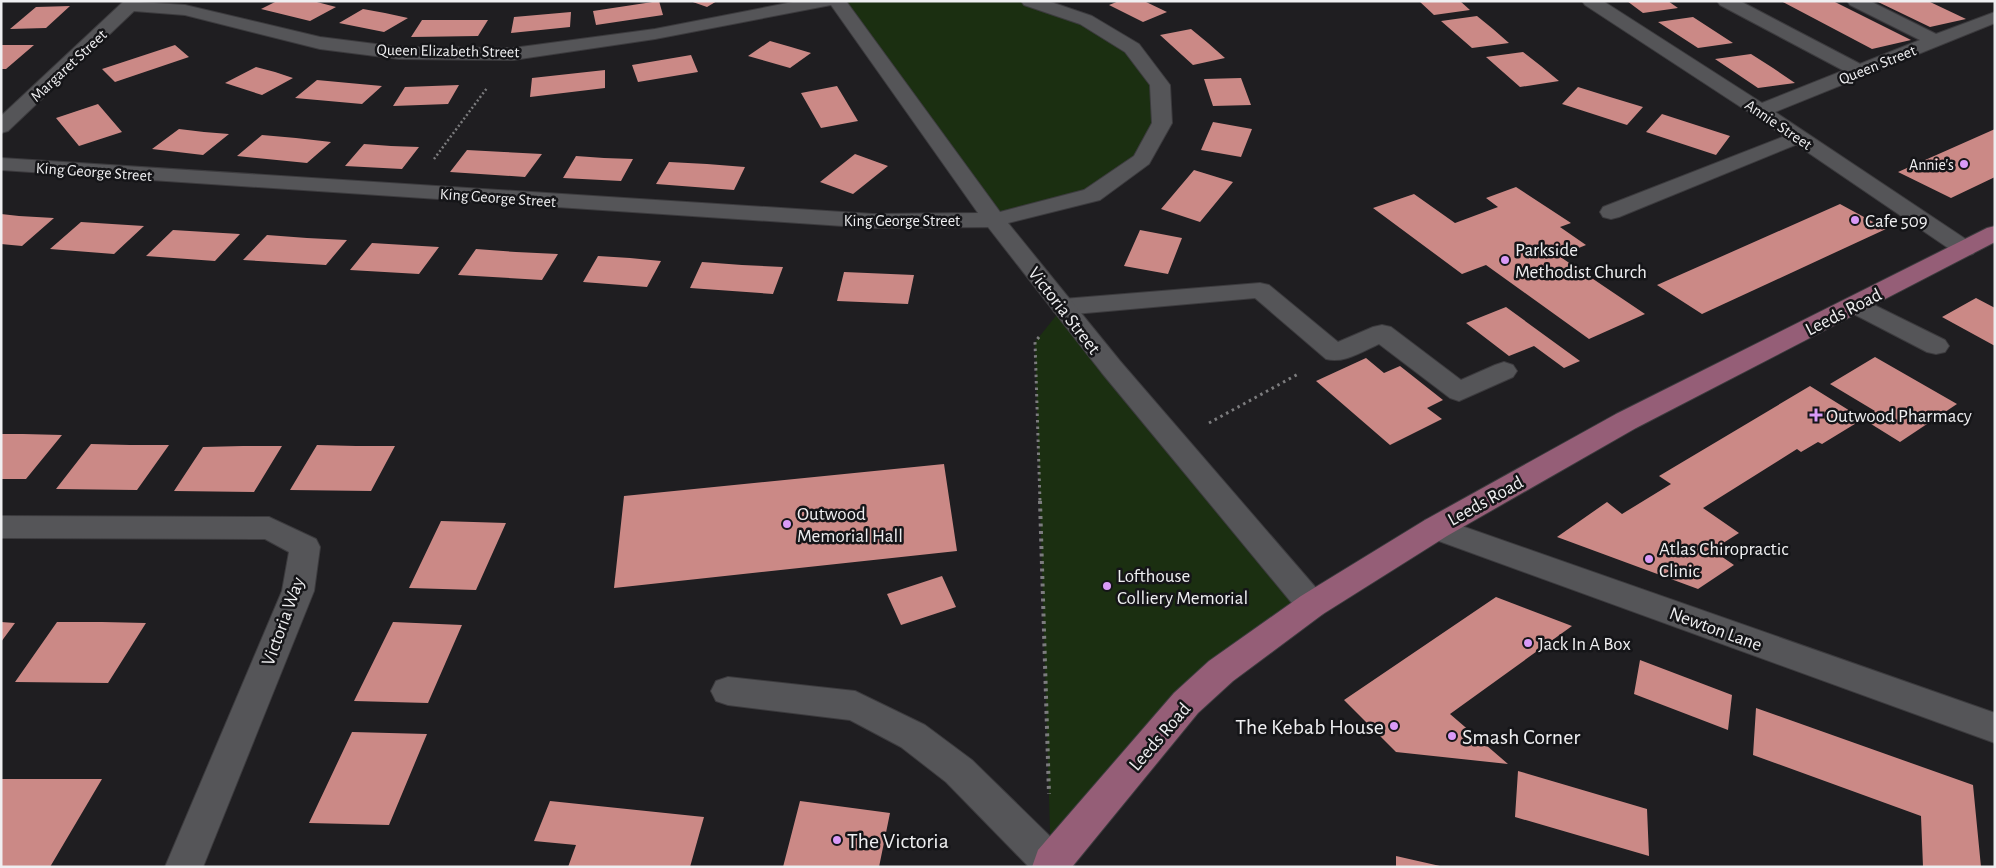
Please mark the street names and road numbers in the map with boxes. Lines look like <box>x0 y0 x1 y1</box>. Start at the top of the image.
street label: Margaret Street <box>28 27 110 105</box>
street label: Queen Elizabeth Street <box>376 42 520 61</box>
street label: Queen Street <box>1837 42 1919 89</box>
street label: Annie Street <box>1742 97 1815 153</box>
street label: King George Street <box>35 160 153 184</box>
street label: King George Street <box>439 186 557 210</box>
street label: King George Street <box>844 213 960 229</box>
street label: Victoria Street <box>1024 264 1104 358</box>
street label: Leeds Road <box>1802 285 1885 340</box>
street label: Leeds Road <box>1445 473 1527 530</box>
street label: Victoria Way <box>259 575 308 668</box>
street label: Newton Lane <box>1667 604 1764 655</box>
street label: Leeds Road <box>1126 699 1195 775</box>

